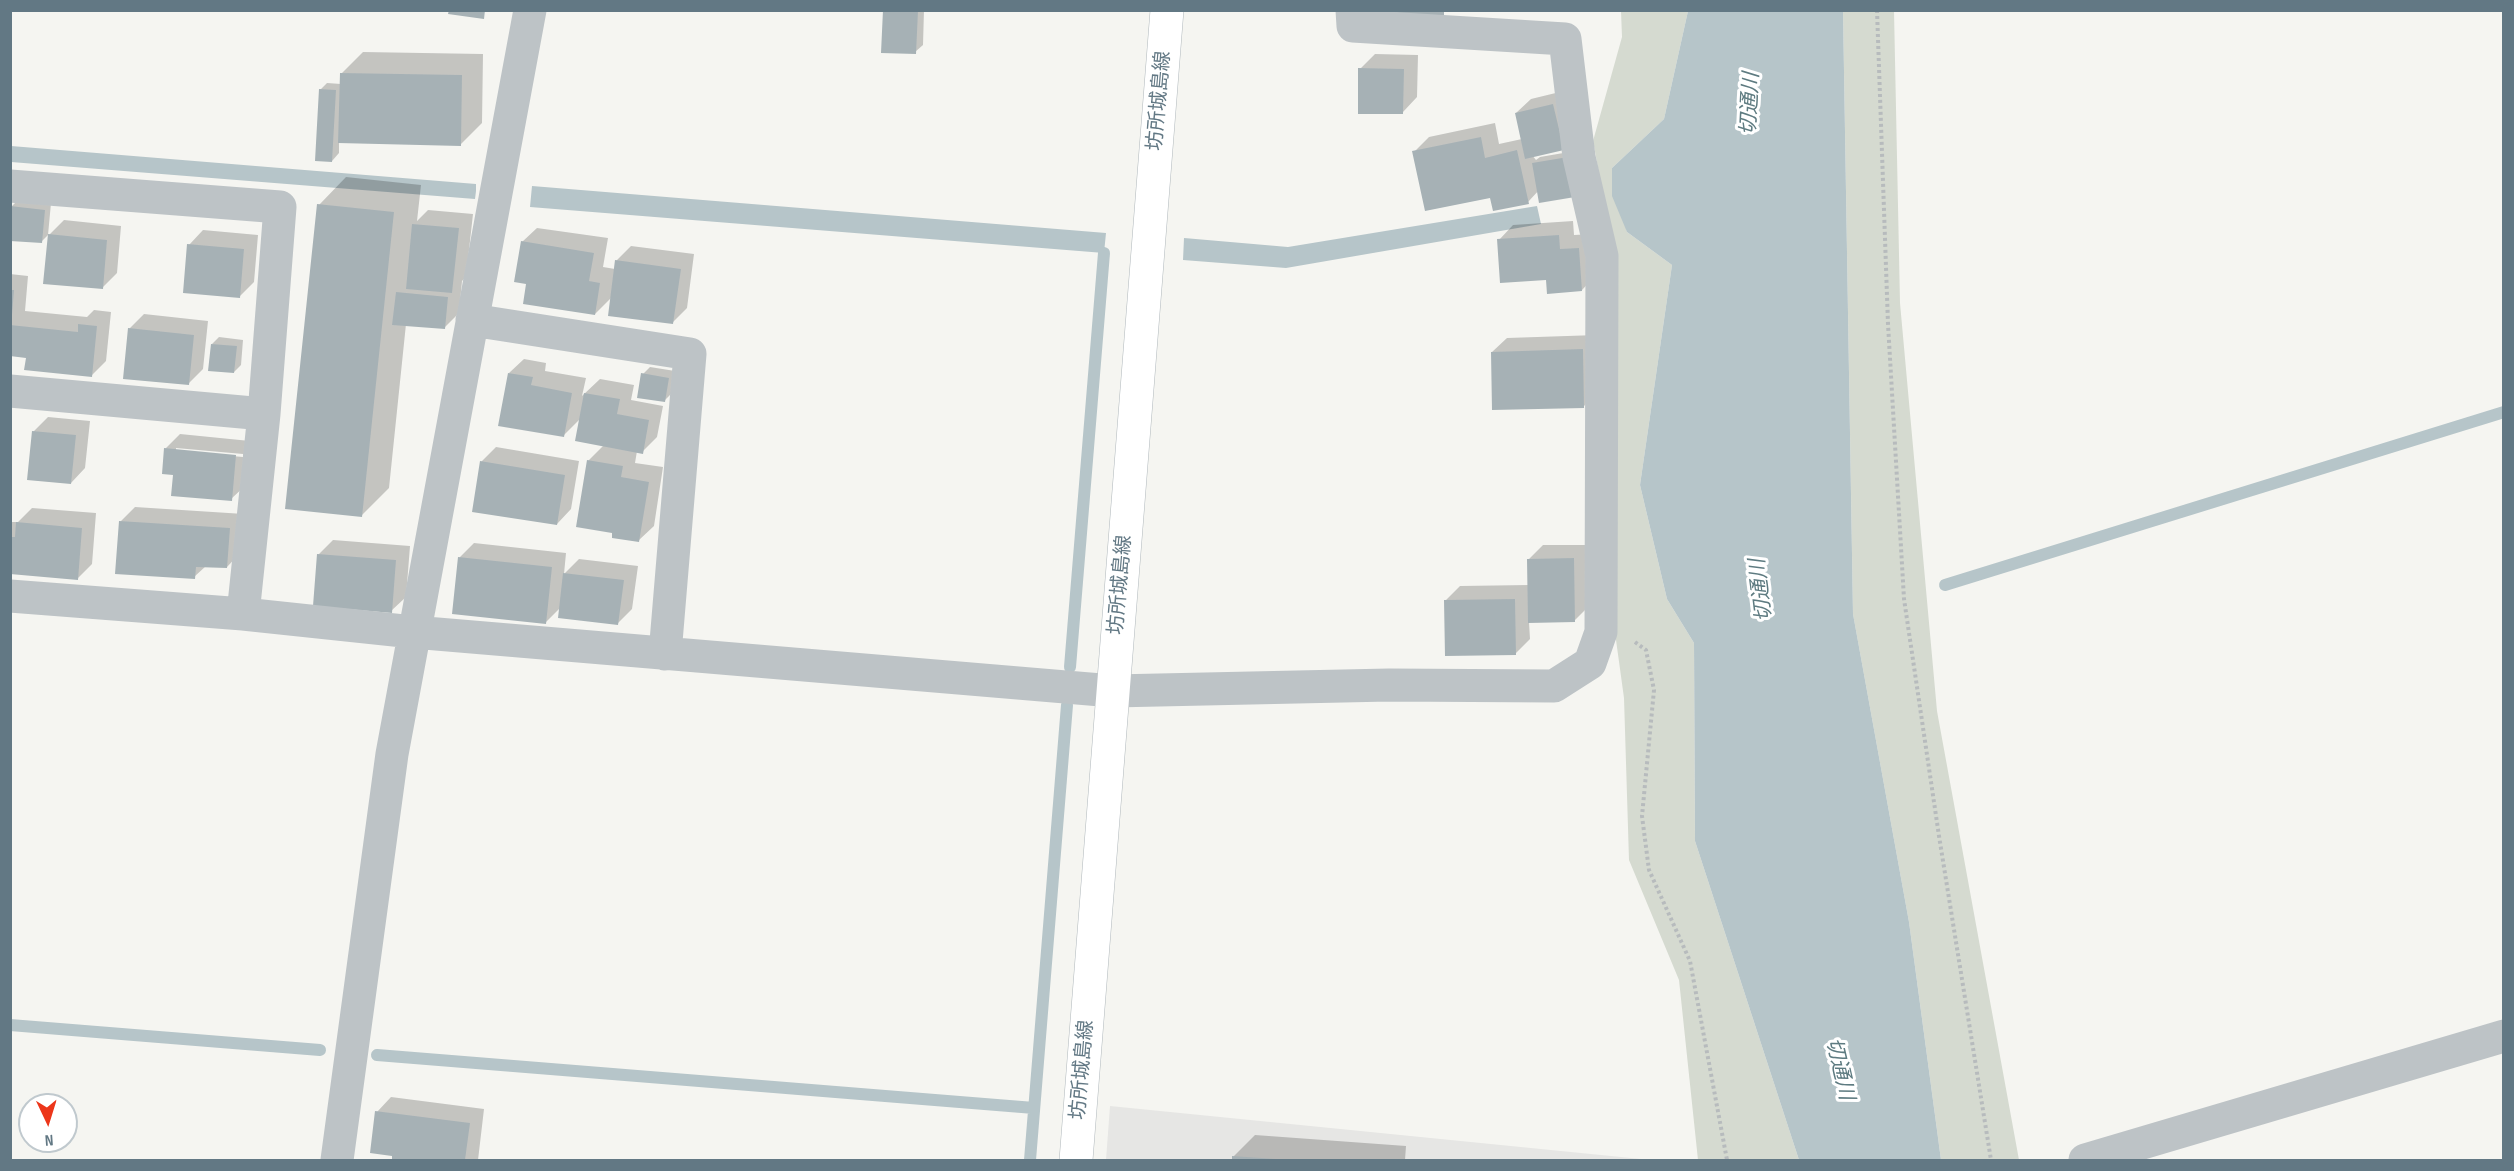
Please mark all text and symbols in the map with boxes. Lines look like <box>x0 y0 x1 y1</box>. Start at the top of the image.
street label: 坊所城島線 <box>1144 50 1176 152</box>
water label: 切通川 <box>1737 72 1765 136</box>
street label: 坊所城島線 <box>1105 534 1137 636</box>
water label: 切通川 <box>1746 557 1778 623</box>
street label: 坊所城島線 <box>1067 1019 1099 1121</box>
water label: 切通川 <box>1820 1035 1858 1103</box>
north arrow <box>18 1093 78 1153</box>
text: N <box>44 1130 54 1149</box>

